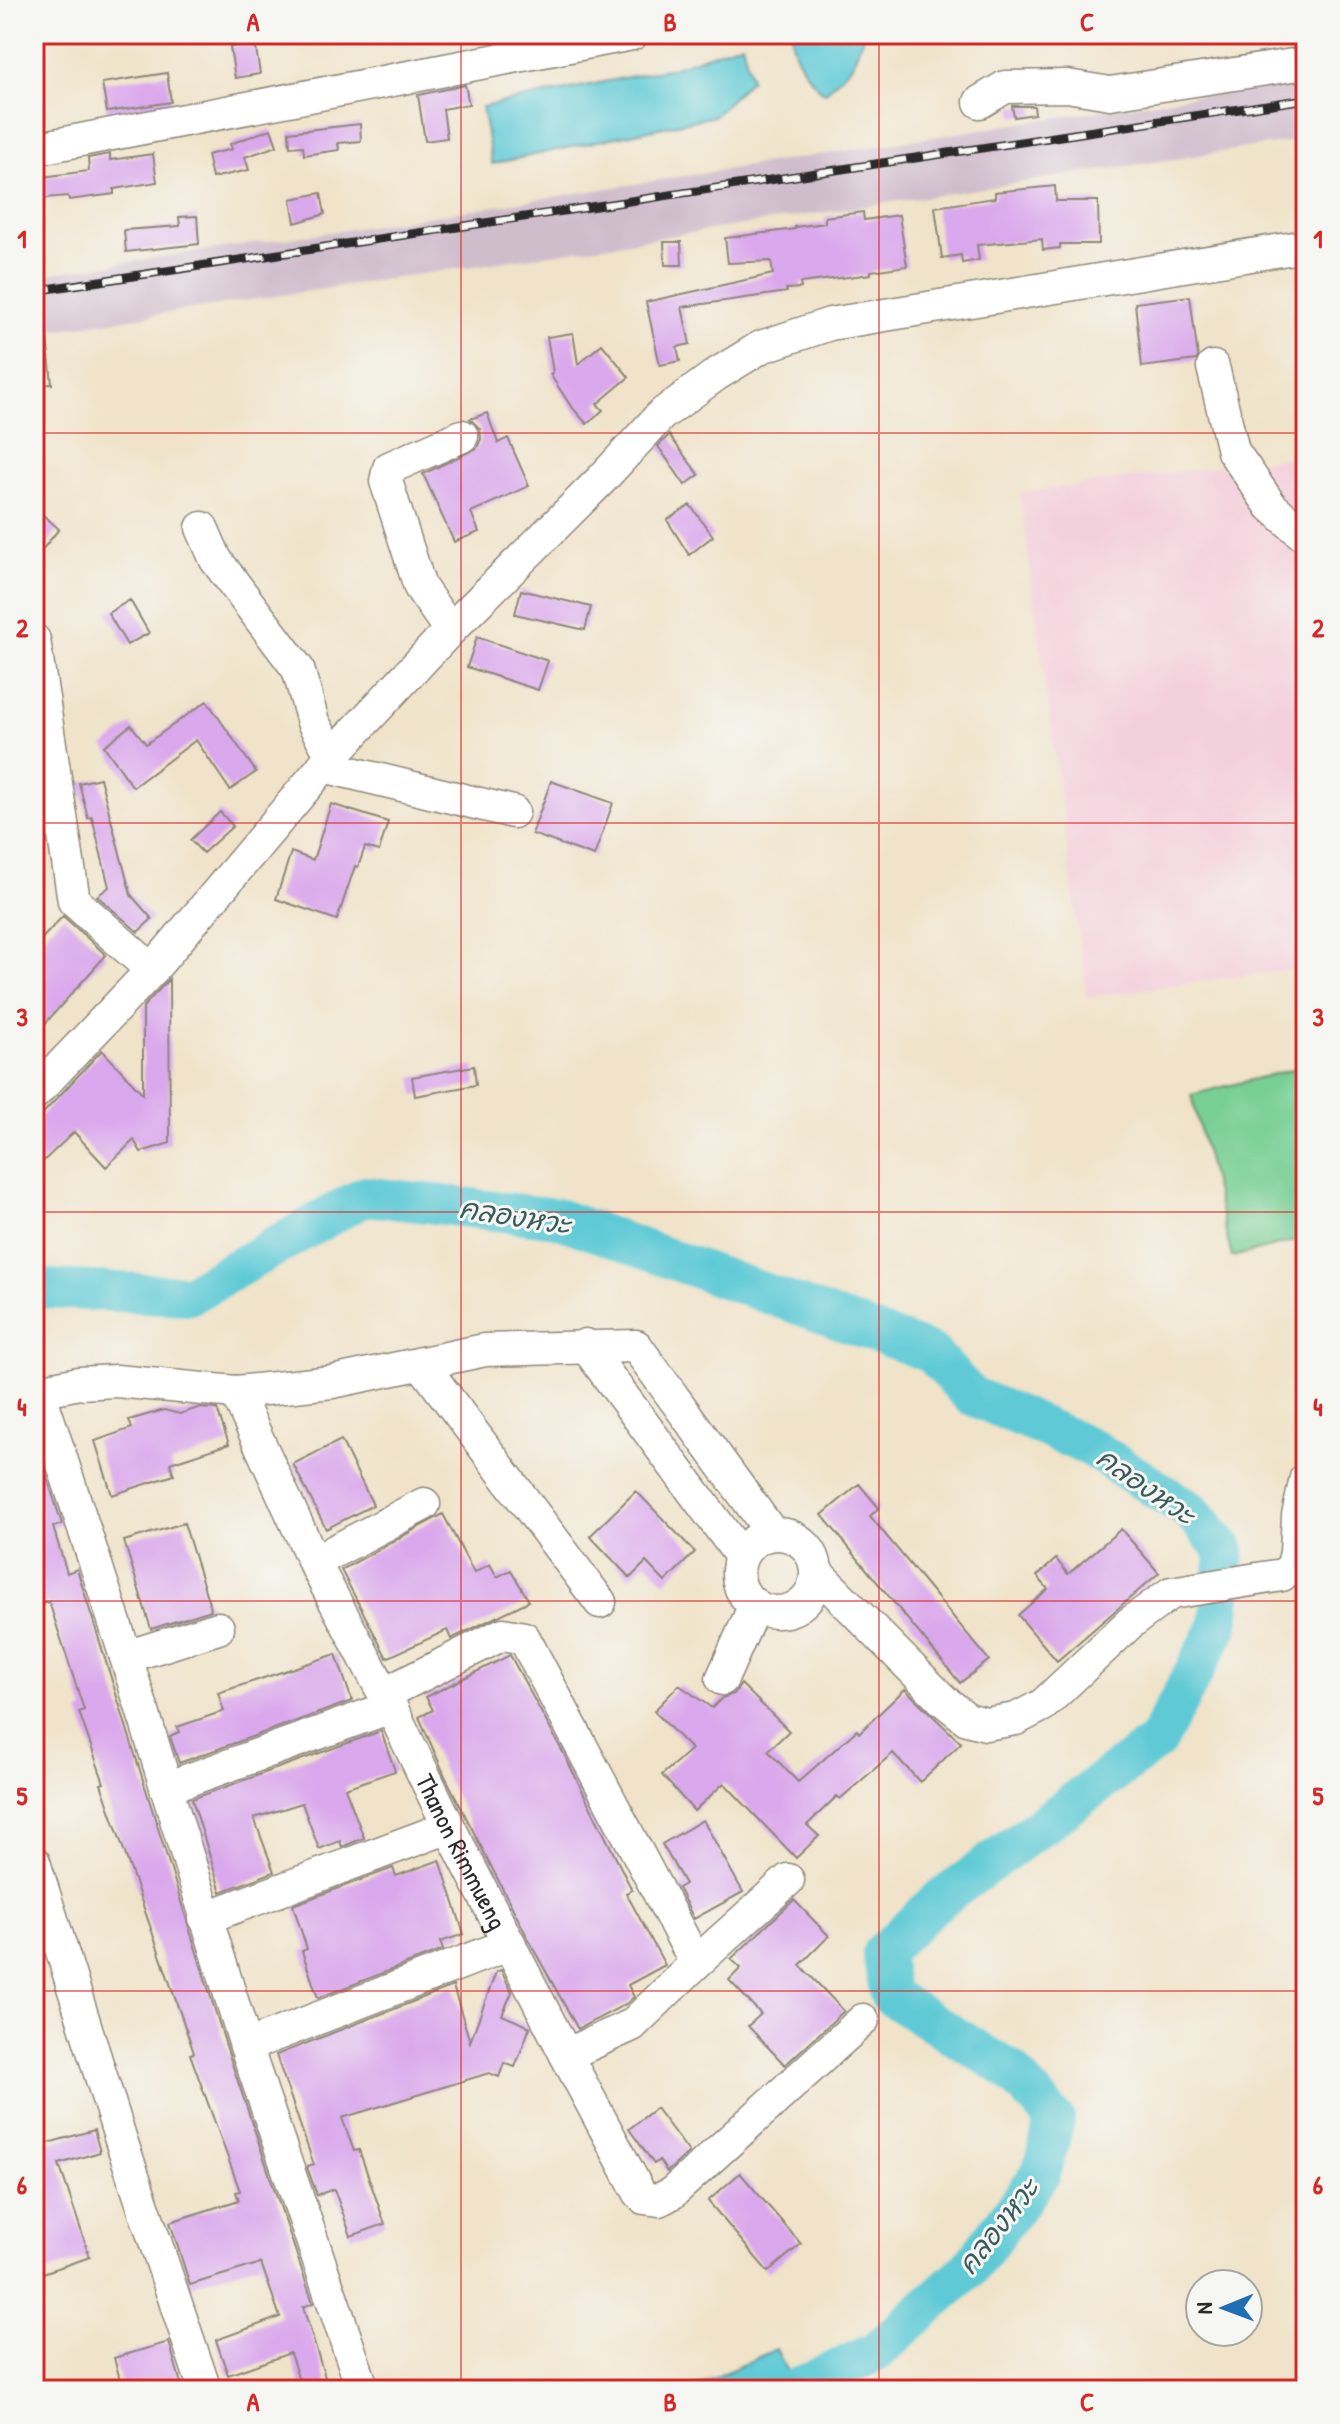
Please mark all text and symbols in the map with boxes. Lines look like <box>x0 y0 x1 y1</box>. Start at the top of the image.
text: A <box>247 4 260 39</box>
text: B <box>663 4 677 39</box>
text: C <box>1080 4 1094 39</box>
text: 1 <box>17 221 27 256</box>
text: 1 <box>1313 221 1323 256</box>
text: 2 <box>16 610 29 645</box>
text: 2 <box>1312 610 1325 645</box>
text: 3 <box>16 999 28 1034</box>
text: 3 <box>1312 999 1324 1034</box>
water label: คลองหวะ <box>457 1188 576 1244</box>
text: 4 <box>17 1389 27 1424</box>
text: 4 <box>1313 1389 1323 1424</box>
water label: คลองหวะ <box>1089 1438 1205 1535</box>
street label: Thanon Rimmueng <box>408 1767 516 1935</box>
text: 5 <box>17 1778 28 1813</box>
text: 5 <box>1313 1778 1324 1813</box>
text: 6 <box>17 2167 28 2202</box>
text: 6 <box>1313 2167 1324 2202</box>
water label: คลองหวะ <box>949 2168 1049 2282</box>
north arrow <box>1184 2268 1264 2348</box>
text: N <box>1189 2302 1219 2314</box>
text: A <box>247 2384 260 2419</box>
text: B <box>663 2384 677 2419</box>
text: C <box>1080 2384 1094 2419</box>

